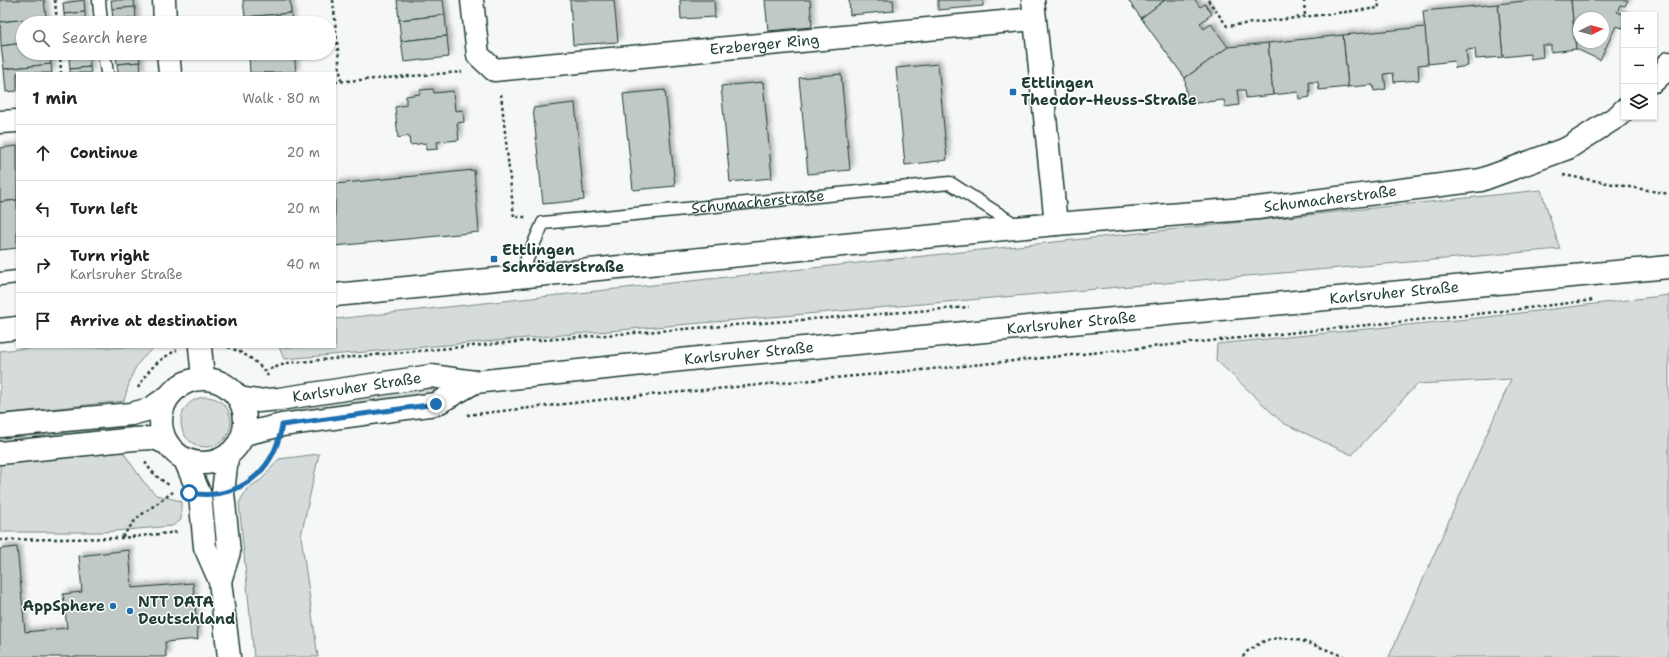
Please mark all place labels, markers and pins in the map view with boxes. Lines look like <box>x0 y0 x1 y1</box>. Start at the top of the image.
place label: Ettlingen Theodor-Heuss-Straße <box>1021 73 1197 110</box>
marker: Ettlingen Theodor-Heuss-Straße <box>1008 87 1018 97</box>
place label: Ettlingen Schröderstraße <box>502 240 624 277</box>
marker: Ettlingen Schröderstraße <box>489 254 499 264</box>
place label: NTT DATA Deutschland <box>138 592 235 629</box>
place label: AppSphere <box>23 596 105 616</box>
marker: AppSphere <box>108 601 118 611</box>
marker: NTT DATA Deutschland <box>125 606 135 616</box>

